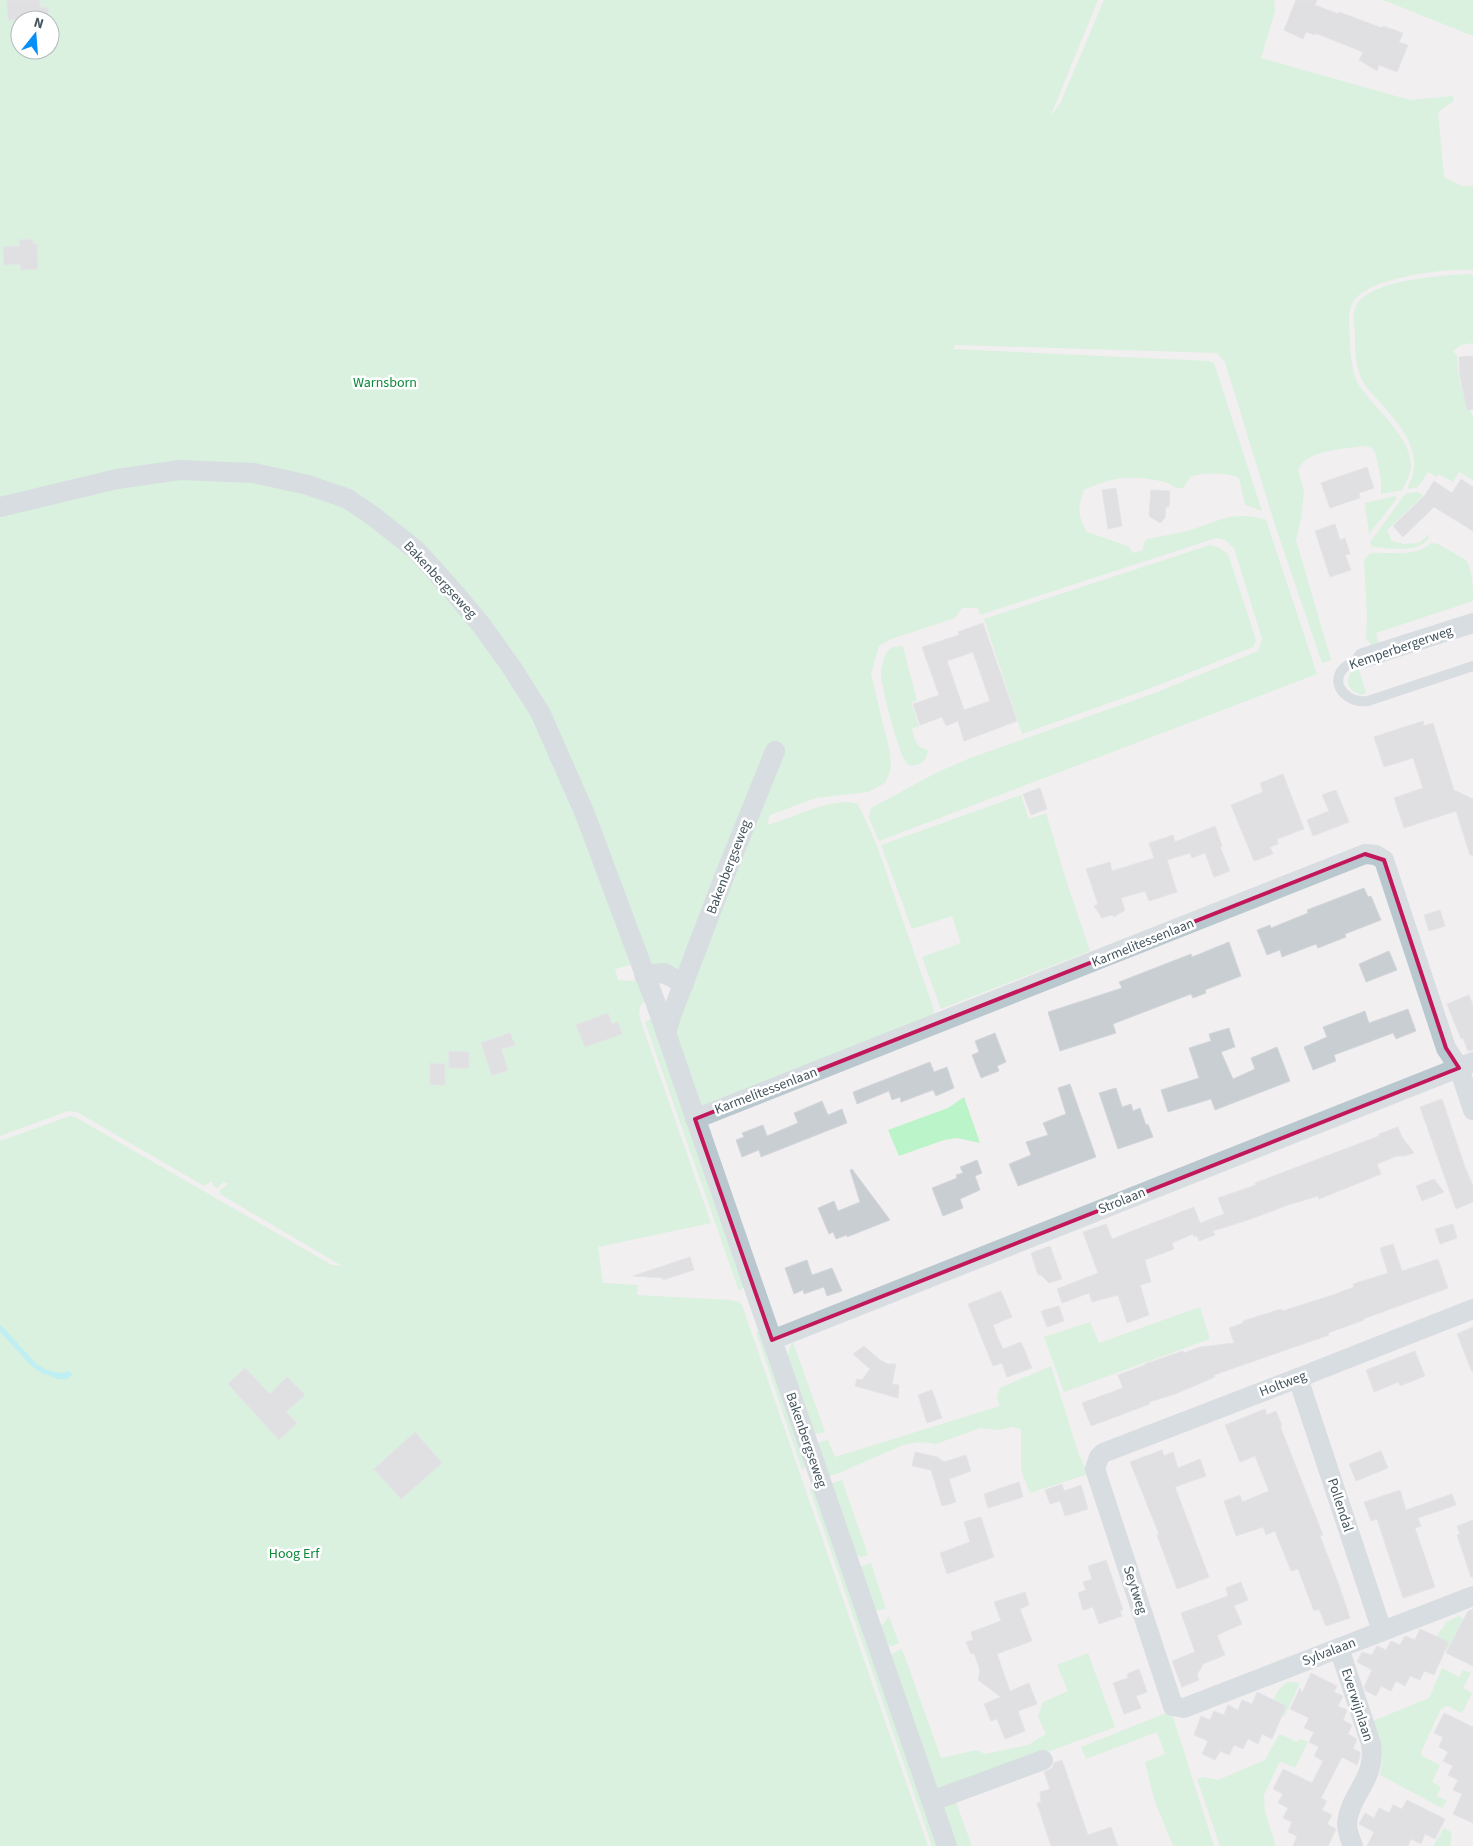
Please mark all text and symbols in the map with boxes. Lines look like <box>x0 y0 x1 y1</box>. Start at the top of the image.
north arrow <box>10 10 60 60</box>
text: N <box>31 13 46 34</box>
park label: Warnsborn <box>353 373 417 393</box>
street label: Bakenbergseweg <box>399 537 481 623</box>
street label: Kemperbergerweg <box>1347 621 1455 675</box>
street label: Bakenbergseweg <box>702 817 756 917</box>
street label: Karmelitessenlaan <box>1089 913 1197 973</box>
street label: Karmelitessenlaan <box>712 1062 820 1120</box>
street label: Strolaan <box>1095 1182 1149 1220</box>
street label: Holtweg <box>1257 1366 1309 1402</box>
street label: Bakenbergseweg <box>780 1390 832 1490</box>
street label: Pollendal <box>1322 1476 1358 1535</box>
park label: Hoog Erf <box>269 1544 320 1564</box>
street label: Seytweg <box>1118 1563 1152 1617</box>
street label: Sylvalaan <box>1299 1633 1359 1671</box>
street label: Everwijnlaan <box>1336 1666 1378 1744</box>

